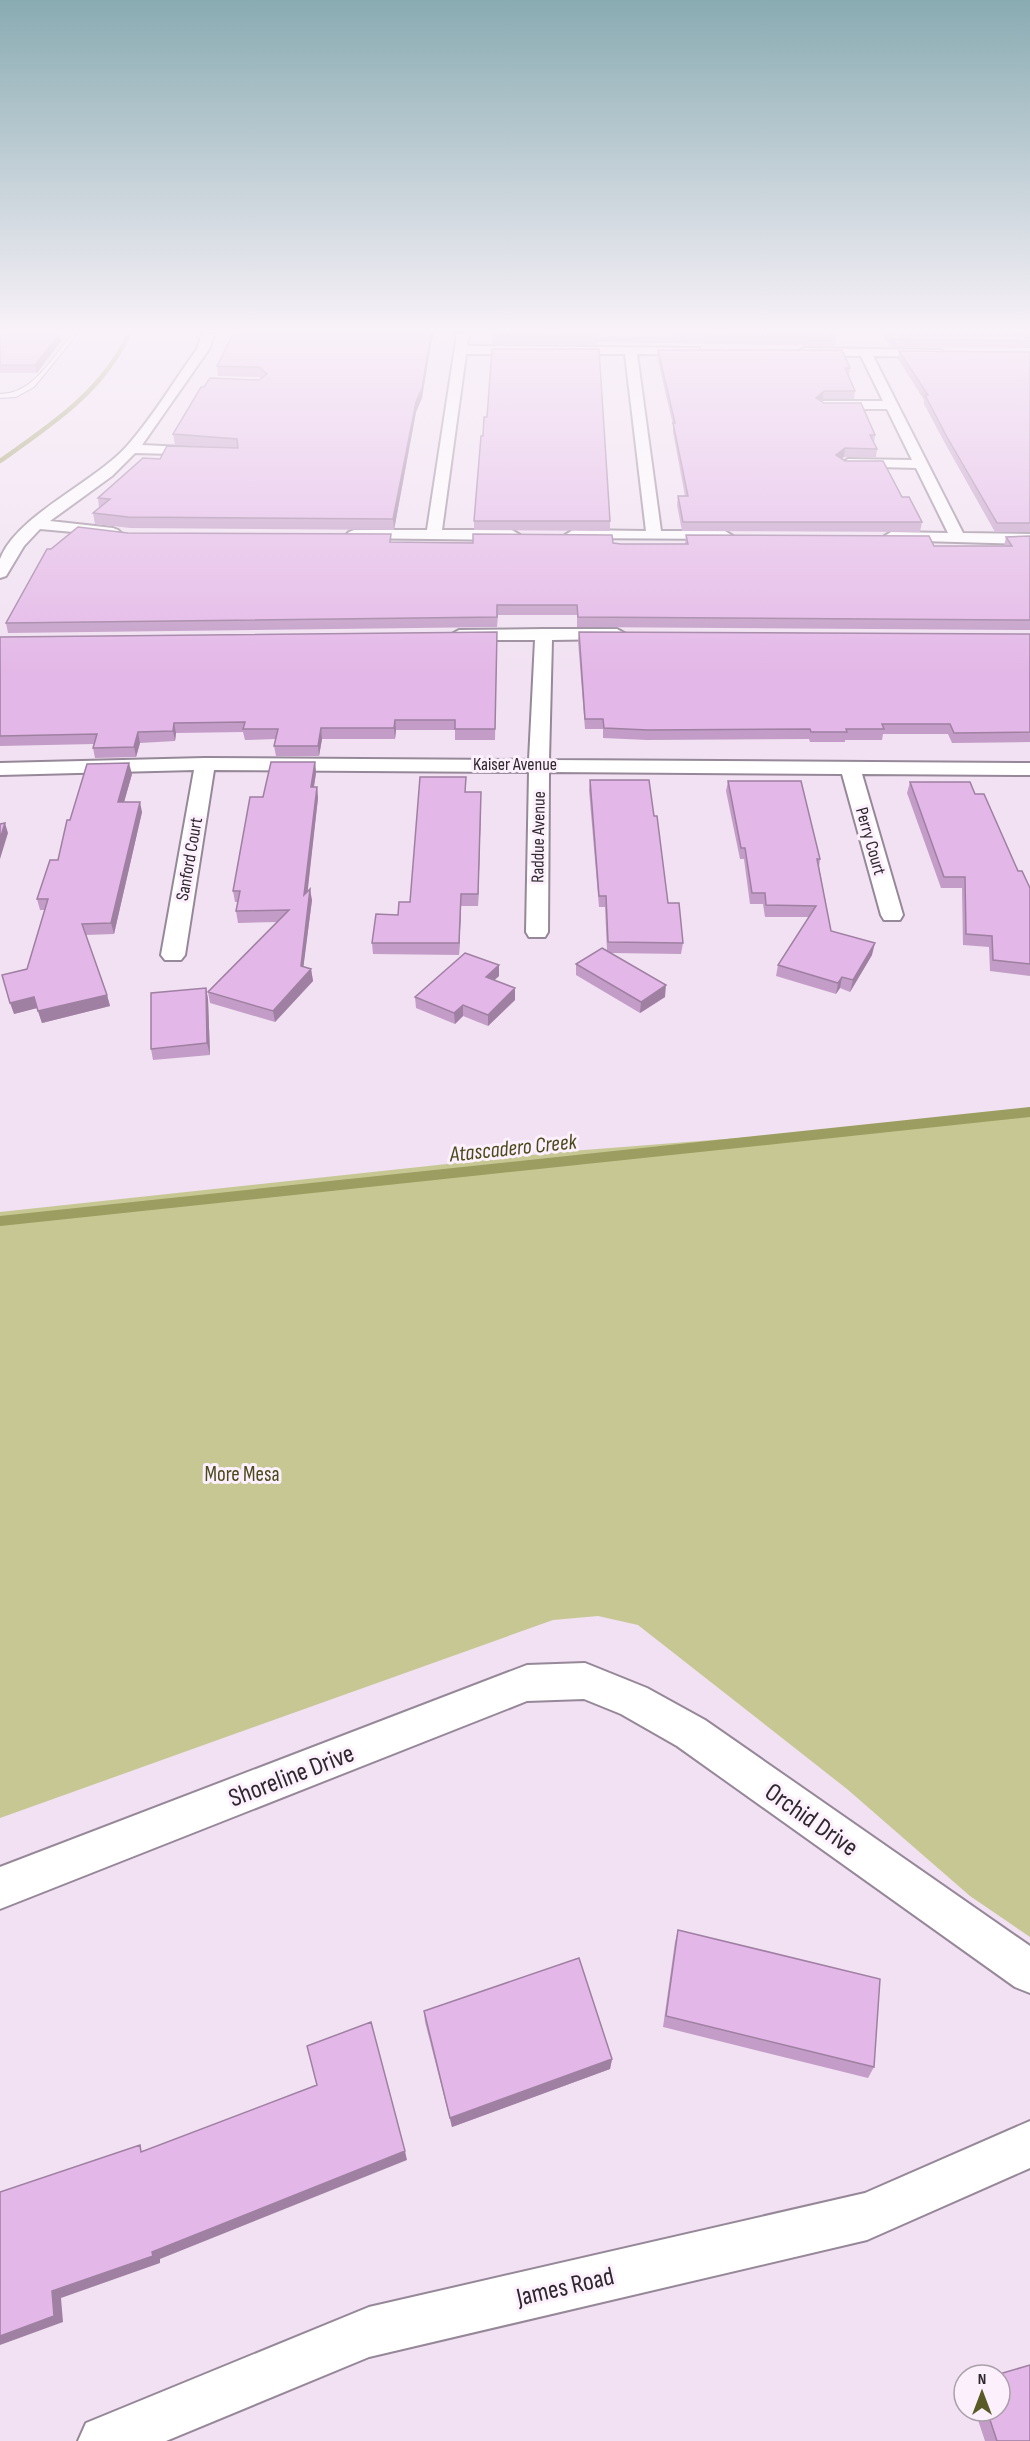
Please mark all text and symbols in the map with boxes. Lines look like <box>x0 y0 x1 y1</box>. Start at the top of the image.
street label: Kaiser Avenue <box>473 754 557 775</box>
street label: Raddue Avenue <box>527 791 550 883</box>
street label: Perry Court <box>851 805 890 878</box>
street label: Sanford Court <box>172 815 207 902</box>
water label: Atascadero Creek <box>447 1128 579 1169</box>
park label: More Mesa <box>204 1462 280 1487</box>
street label: Shoreline Drive <box>224 1738 359 1815</box>
street label: Orchid Drive <box>759 1777 864 1863</box>
street label: James Road <box>513 2261 617 2314</box>
north arrow <box>952 2363 1012 2423</box>
text: N <box>978 2370 986 2389</box>

